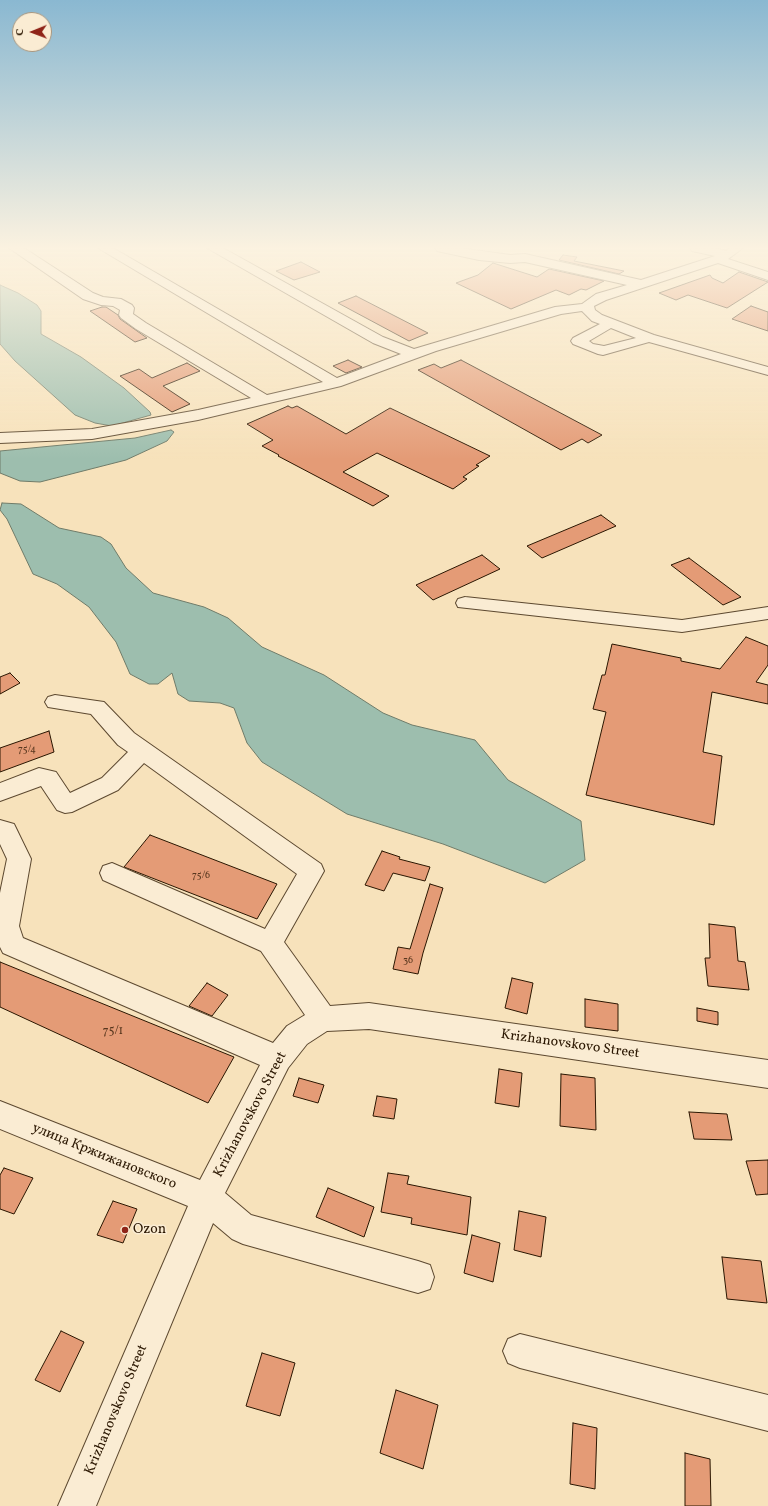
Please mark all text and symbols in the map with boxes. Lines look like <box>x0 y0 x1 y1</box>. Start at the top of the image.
north arrow <box>12 12 52 52</box>
text: С <box>13 29 28 36</box>
house number: 75/4 <box>18 744 36 756</box>
house number: 75/6 <box>192 870 210 882</box>
house number: 36 <box>403 955 413 967</box>
house number: 75/1 <box>103 1025 123 1039</box>
street label: Krizhanovskovo Street <box>500 1027 640 1063</box>
street label: Krizhanovskovo Street <box>211 1049 291 1181</box>
street label: улица Кржижановского <box>29 1120 179 1194</box>
place label: Ozon <box>133 1222 166 1238</box>
marker: Ozon <box>120 1225 130 1235</box>
street label: Krizhanovskovo Street <box>82 1342 152 1478</box>

